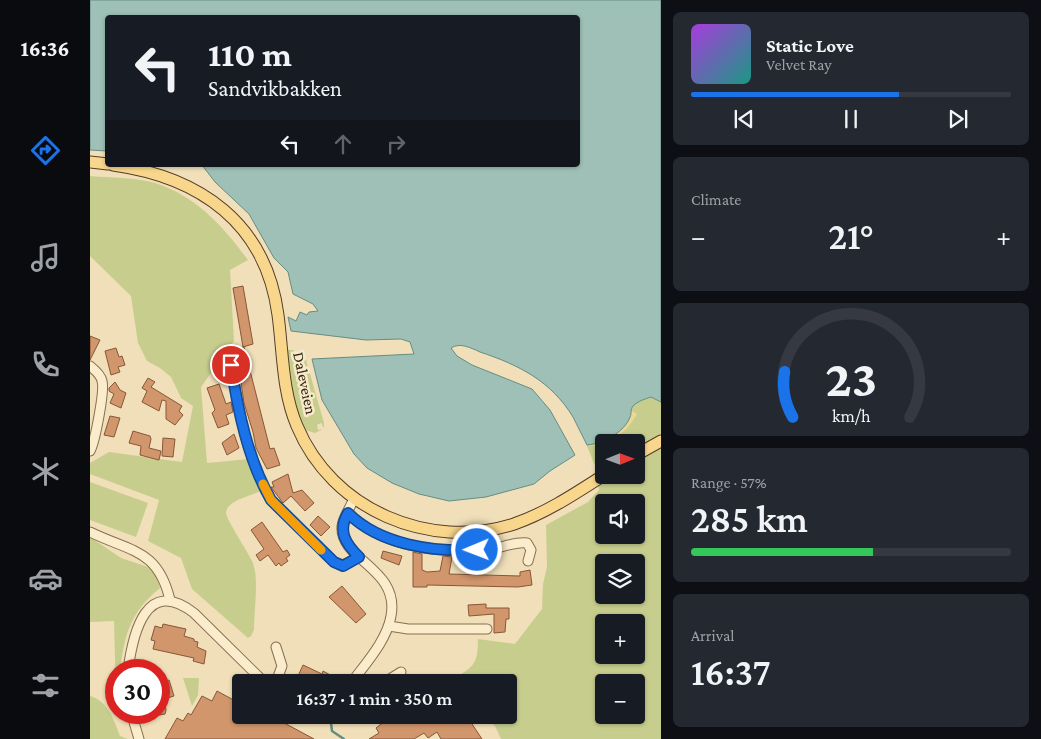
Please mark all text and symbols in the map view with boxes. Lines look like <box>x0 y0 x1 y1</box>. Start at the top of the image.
icon: left <box>125 35 190 100</box>
text: 110 m <box>208 35 292 74</box>
text: Static Love <box>766 35 854 56</box>
text: 16:36 <box>20 36 70 61</box>
text: Velvet Ray <box>766 56 832 73</box>
text: Sandvikbakken <box>208 76 342 101</box>
icon: previous <box>730 105 758 133</box>
icon: pause <box>837 105 865 133</box>
icon: next <box>944 105 972 133</box>
icon: left <box>276 130 304 158</box>
icon: ahead <box>329 130 357 158</box>
icon: right <box>382 130 410 158</box>
icon: directions <box>28 133 63 168</box>
text: Climate <box>691 191 741 208</box>
text: 21° <box>828 215 874 257</box>
text: − <box>691 221 706 252</box>
text: + <box>996 221 1011 252</box>
icon: music <box>28 240 63 275</box>
pin <box>210 344 252 386</box>
icon: phone <box>28 347 63 382</box>
text: 23 <box>825 349 877 407</box>
street label: Daleveien <box>290 350 320 416</box>
icon: arrive <box>217 351 245 379</box>
text: km/h <box>832 406 871 426</box>
north arrow <box>595 434 645 484</box>
map controls <box>595 434 645 724</box>
icon: climate <box>28 454 63 489</box>
text: Range · 57% <box>691 474 767 491</box>
button: sound <box>595 494 645 544</box>
text: 285 km <box>691 498 808 540</box>
position arrow <box>450 523 502 575</box>
button: layers <box>595 554 645 604</box>
icon: car <box>28 561 63 596</box>
button: + <box>595 614 645 664</box>
text: Arrival <box>691 627 735 644</box>
text: 16:37 <box>691 651 771 693</box>
speed limit sign: 30 <box>105 659 170 724</box>
icon: filters <box>28 668 63 703</box>
button: − <box>595 674 645 724</box>
text: 16:37 · 1 min · 350 m <box>297 688 452 709</box>

